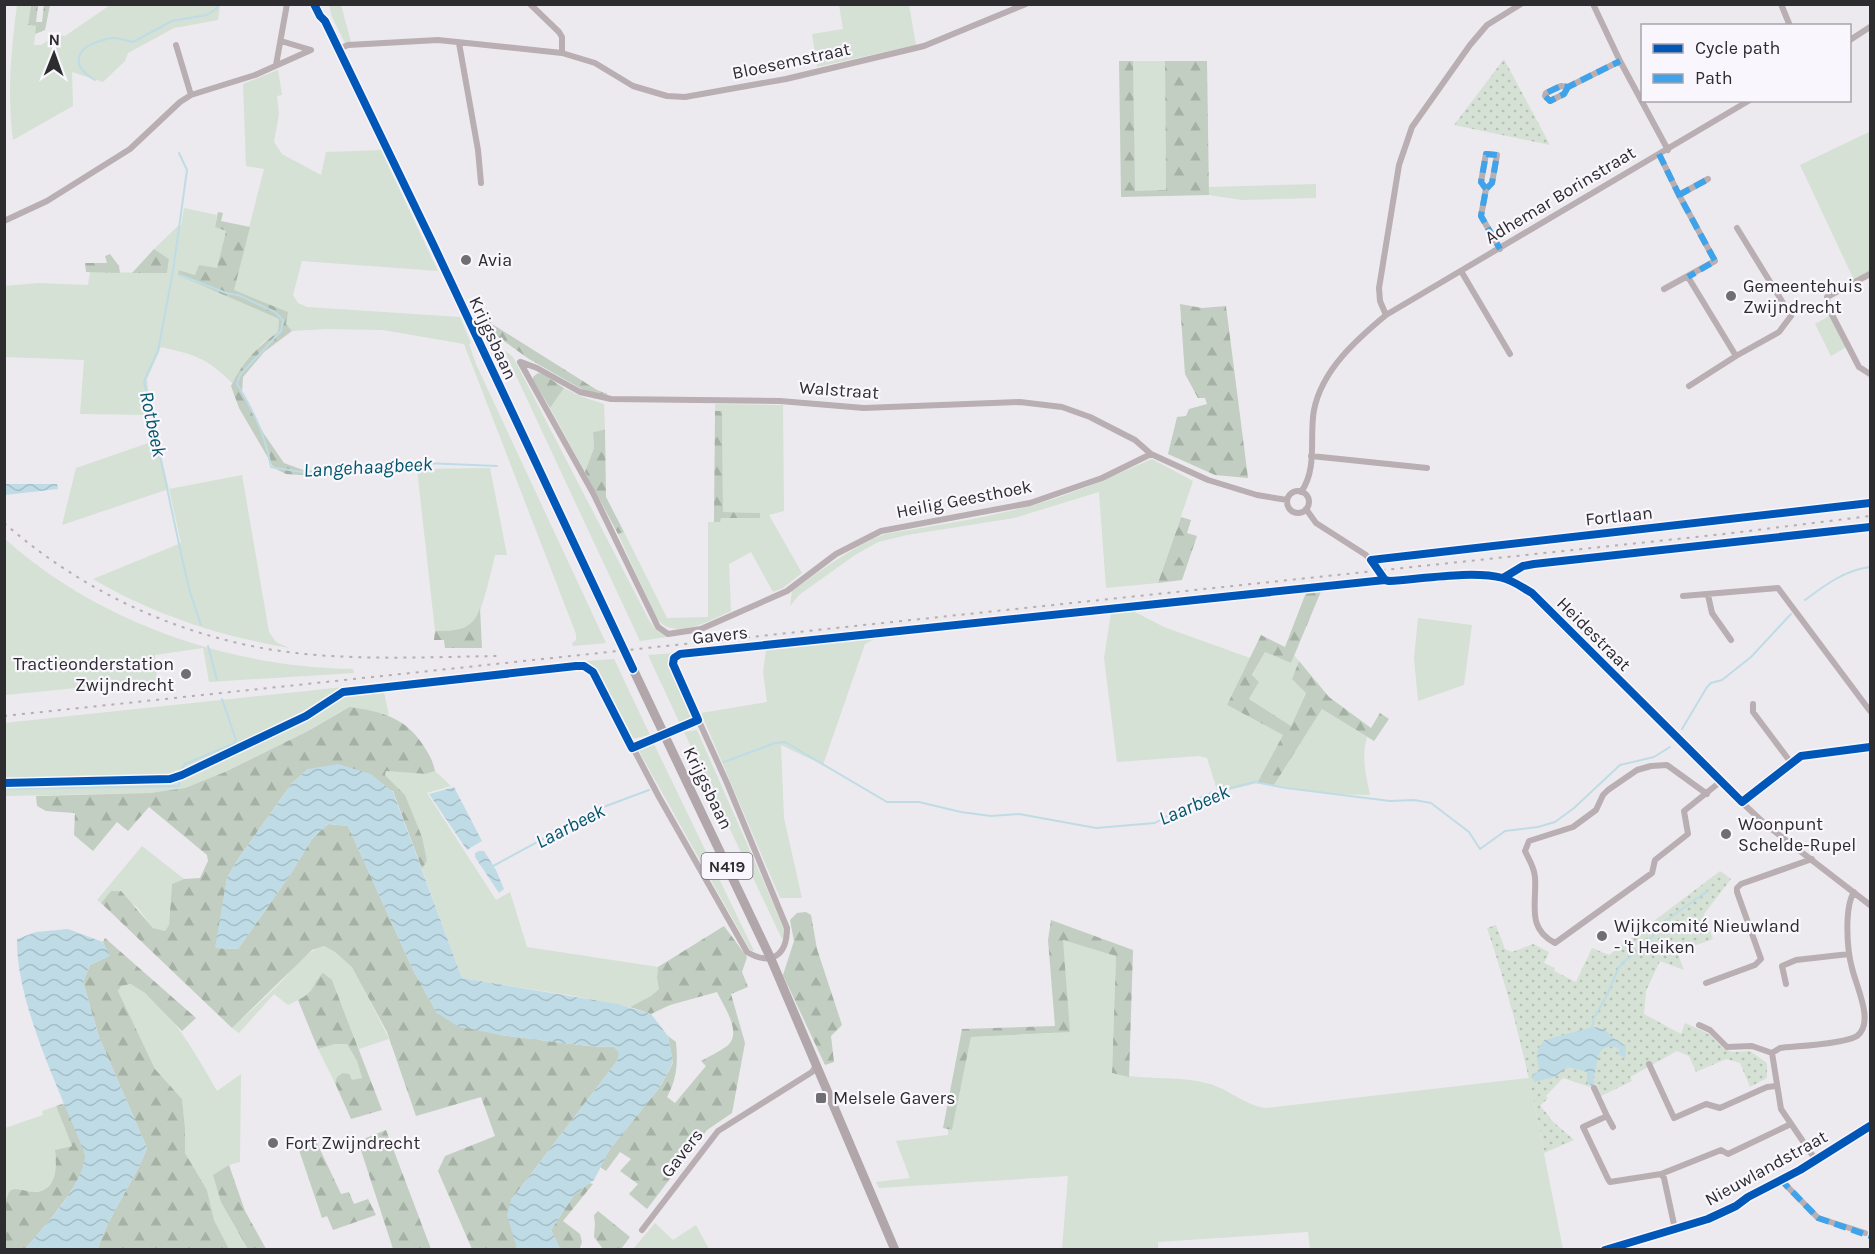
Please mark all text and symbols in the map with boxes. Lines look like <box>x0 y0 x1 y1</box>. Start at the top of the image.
north arrow <box>24 24 84 84</box>
legend <box>1641 24 1851 102</box>
text: N <box>48 30 60 49</box>
text: Cycle path <box>1695 37 1780 59</box>
street label: Bloesemstraat <box>730 38 852 84</box>
text: Path <box>1695 67 1733 89</box>
street label: Adhemar Borinstraat <box>1481 141 1639 249</box>
place label: Avia <box>478 249 512 271</box>
marker: Avia <box>459 253 473 267</box>
place label: Gemeentehuis Zwijndrecht <box>1743 275 1863 318</box>
marker: Gemeentehuis Zwijndrecht <box>1724 289 1738 303</box>
street label: Krijgsbaan <box>464 293 522 383</box>
street label: Walstraat <box>798 376 880 404</box>
water label: Rotbeek <box>135 389 171 460</box>
water label: Langehaagbeek <box>303 452 434 482</box>
street label: Heilig Geesthoek <box>894 475 1034 523</box>
street label: Fortlaan <box>1584 502 1654 530</box>
street label: Heidestraat <box>1552 592 1636 676</box>
street label: Gavers <box>691 621 749 649</box>
place label: Tractieonderstation Zwijndrecht <box>13 653 174 696</box>
marker: Tractieonderstation Zwijndrecht <box>179 667 193 681</box>
street label: Krijgsbaan <box>679 743 737 833</box>
water label: Laarbeek <box>1155 780 1234 830</box>
water label: Laarbeek <box>532 798 609 853</box>
place label: Woonpunt Schelde-Rupel <box>1738 813 1856 856</box>
marker: Woonpunt Schelde-Rupel <box>1719 827 1733 841</box>
road number: N419 <box>702 853 752 879</box>
place label: Wijkcomité Nieuwland - 't Heiken <box>1614 915 1800 958</box>
marker: Wijkcomité Nieuwland - 't Heiken <box>1595 929 1609 943</box>
place label: Melsele Gavers <box>833 1087 956 1109</box>
marker: Melsele Gavers <box>814 1091 828 1105</box>
street label: Gavers <box>656 1124 708 1182</box>
street label: Nieuwlandstraat <box>1701 1125 1831 1211</box>
place label: Fort Zwijndrecht <box>285 1132 420 1154</box>
marker: Fort Zwijndrecht <box>266 1136 280 1150</box>

